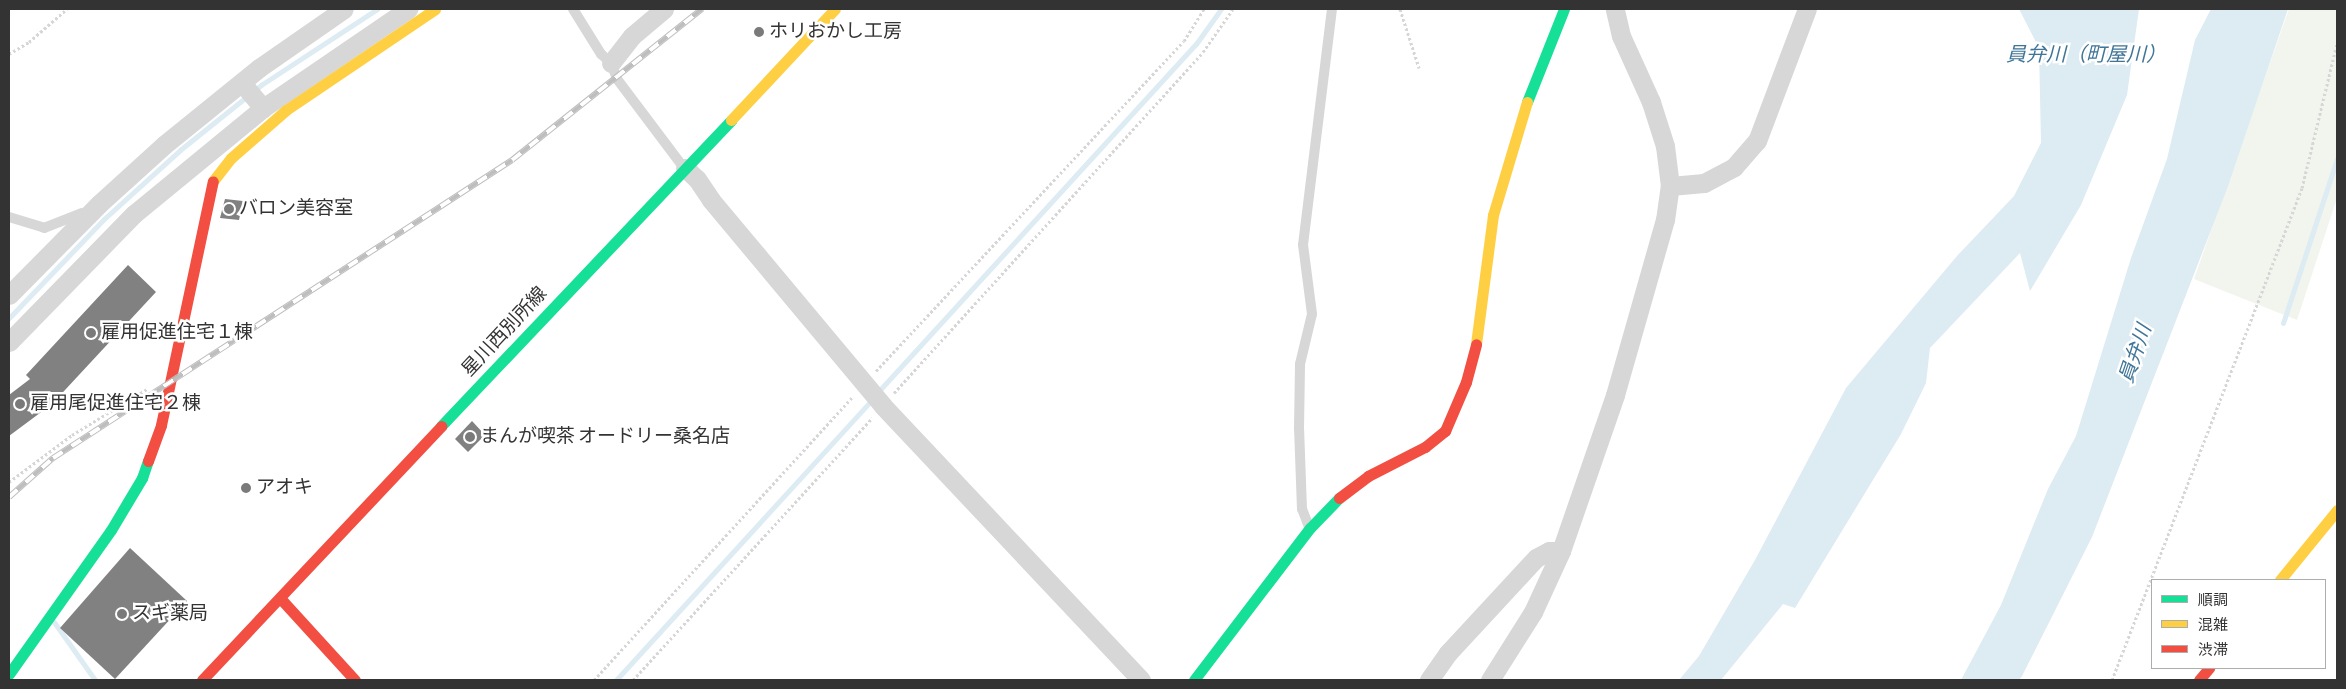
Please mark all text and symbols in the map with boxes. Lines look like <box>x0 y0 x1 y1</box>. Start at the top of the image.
place label: ホリおかし工房 <box>769 21 902 43</box>
marker: ホリおかし工房 <box>753 26 765 38</box>
water label: 員弁川（町屋川） <box>2006 43 2166 67</box>
place label: バロン美容室 <box>239 198 353 220</box>
marker: バロン美容室 <box>223 203 235 215</box>
street label: 星川西別所線 <box>458 283 552 381</box>
place label: 雇用促進住宅１棟 <box>101 322 253 344</box>
water label: 員弁川 <box>2115 322 2157 386</box>
marker: 雇用促進住宅１棟 <box>85 327 97 339</box>
place label: 雇用尾促進住宅２棟 <box>30 393 201 415</box>
marker: 雇用尾促進住宅２棟 <box>14 398 26 410</box>
place label: まんが喫茶 オードリー桑名店 <box>480 426 730 448</box>
marker: まんが喫茶 オードリー桑名店 <box>464 431 476 443</box>
place label: アオキ <box>256 477 313 499</box>
marker: アオキ <box>240 482 252 494</box>
legend <box>2151 579 2326 669</box>
text: 順調 <box>2198 591 2228 610</box>
place label: スギ薬局 <box>132 603 208 625</box>
marker: スギ薬局 <box>116 608 128 620</box>
text: 混雑 <box>2198 616 2228 635</box>
text: 渋滞 <box>2198 641 2228 660</box>

